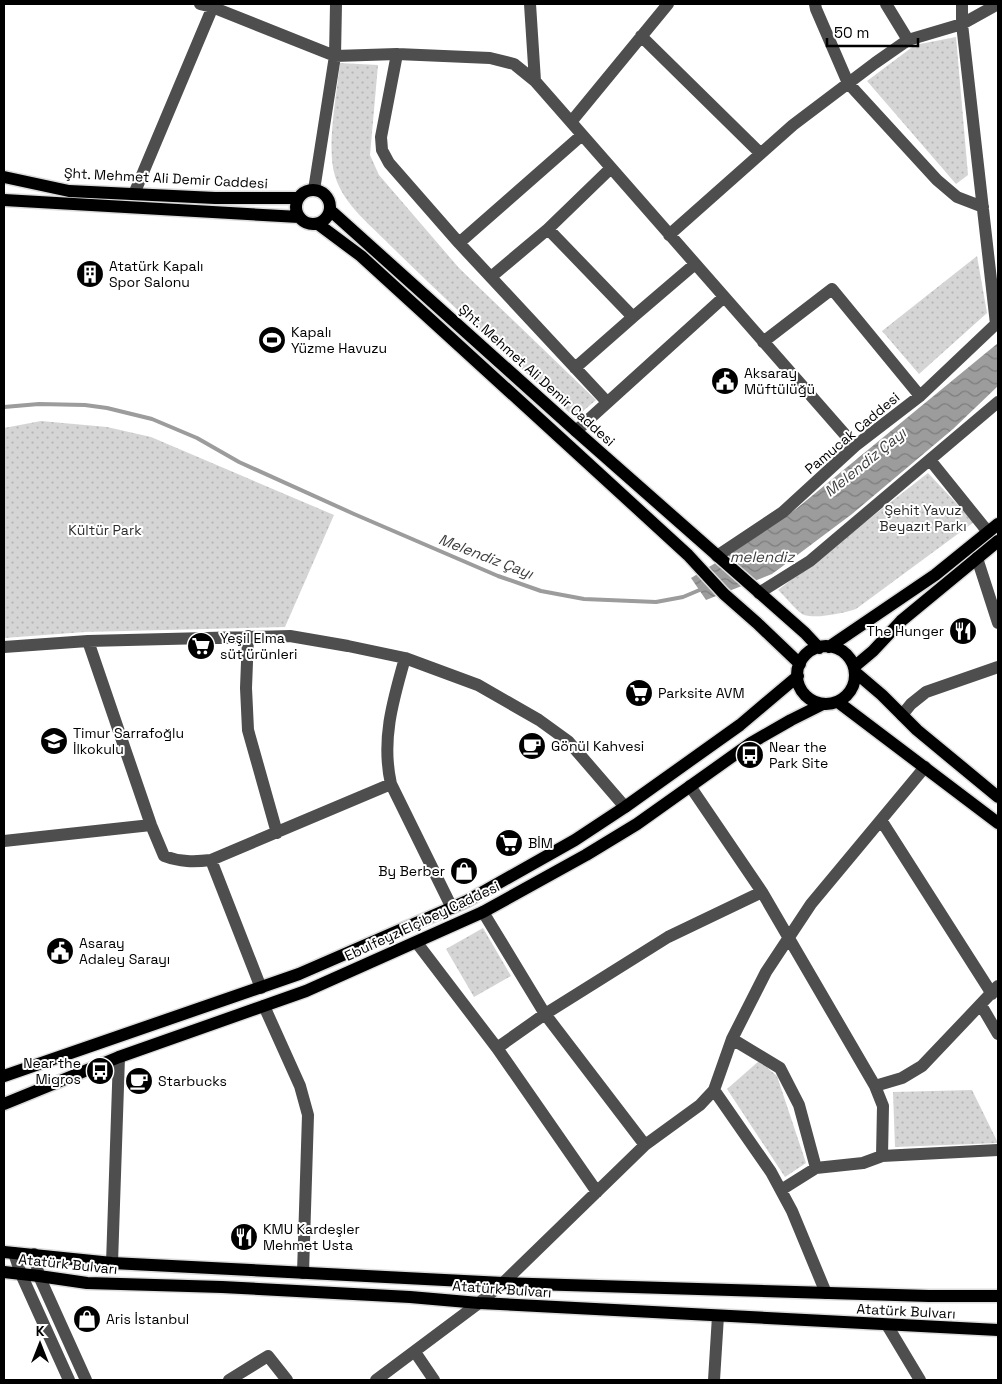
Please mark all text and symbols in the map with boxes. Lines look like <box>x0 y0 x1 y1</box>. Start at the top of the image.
scale bar <box>827 15 918 47</box>
text: 50 m <box>834 23 869 42</box>
street label: Şht. Mehmet Ali Demir Caddesi <box>64 164 268 192</box>
place label: Atatürk Kapalı Spor Salonu <box>109 257 204 291</box>
building icon: Atatürk Kapalı Spor Salonu <box>75 259 105 289</box>
street label: Şht. Mehmet Ali Demir Caddesi <box>455 300 619 450</box>
place label: Kapalı Yüzme Havuzu <box>291 323 387 357</box>
sports icon: Kapalı Yüzme Havuzu <box>257 325 287 355</box>
place label: Aksaray Müftülüğü <box>744 364 815 398</box>
public building icon: Aksaray Müftülüğü <box>710 366 740 396</box>
street label: Pamucak Caddesi <box>801 388 903 478</box>
water label: Melendiz Çayı <box>820 422 911 501</box>
park label: Şehit Yavuz Beyazıt Parkı <box>879 501 967 535</box>
park label: Kültür Park <box>68 521 142 539</box>
water label: Melendiz Çayı <box>436 529 537 583</box>
water label: melendiz <box>730 547 796 566</box>
restaurant icon: The Hunger <box>948 616 978 646</box>
place label: The Hunger <box>866 622 944 640</box>
place label: Yeşil Elma süt ürünleri <box>220 629 297 663</box>
supermarket icon: Yeşil Elma süt ürünleri <box>186 631 216 661</box>
supermarket icon: Parksite AVM <box>624 678 654 708</box>
place label: Parksite AVM <box>658 684 745 702</box>
place label: Timur Sarrafoğlu İlkokulu <box>73 724 184 758</box>
school or university icon: Timur Sarrafoğlu İlkokulu <box>39 726 69 756</box>
cafe icon: Gönül Kahvesi <box>517 731 547 761</box>
place label: Gönül Kahvesi <box>551 737 644 755</box>
place label: Near the Park Site <box>769 738 828 772</box>
bus stop icon: Near the Park Site <box>735 740 765 770</box>
supermarket icon: BİM <box>494 828 524 858</box>
place label: BİM <box>528 834 553 852</box>
shop icon: By Berber <box>449 856 479 886</box>
place label: By Berber <box>378 862 445 880</box>
street label: Ebulfeyz Elçibey Caddesi <box>342 877 502 965</box>
place label: Asaray Adaley Sarayı <box>79 934 170 968</box>
public building icon: Asaray Adaley Sarayı <box>45 936 75 966</box>
place label: Near the Migros <box>23 1054 81 1088</box>
bus stop icon: Near the Migros <box>85 1056 115 1086</box>
cafe icon: Starbucks <box>124 1066 154 1096</box>
place label: Starbucks <box>158 1072 227 1090</box>
place label: KMU Kardeşler Mehmet Usta <box>263 1220 360 1254</box>
restaurant icon: KMU Kardeşler Mehmet Usta <box>229 1222 259 1252</box>
street label: Atatürk Bulvarı <box>18 1250 118 1278</box>
street label: Atatürk Bulvarı <box>452 1277 552 1301</box>
street label: Atatürk Bulvarı <box>856 1299 956 1323</box>
shop icon: Aris İstanbul <box>72 1304 102 1334</box>
place label: Aris İstanbul <box>106 1310 189 1328</box>
north arrow <box>15 1319 65 1369</box>
text: K <box>36 1322 45 1340</box>

